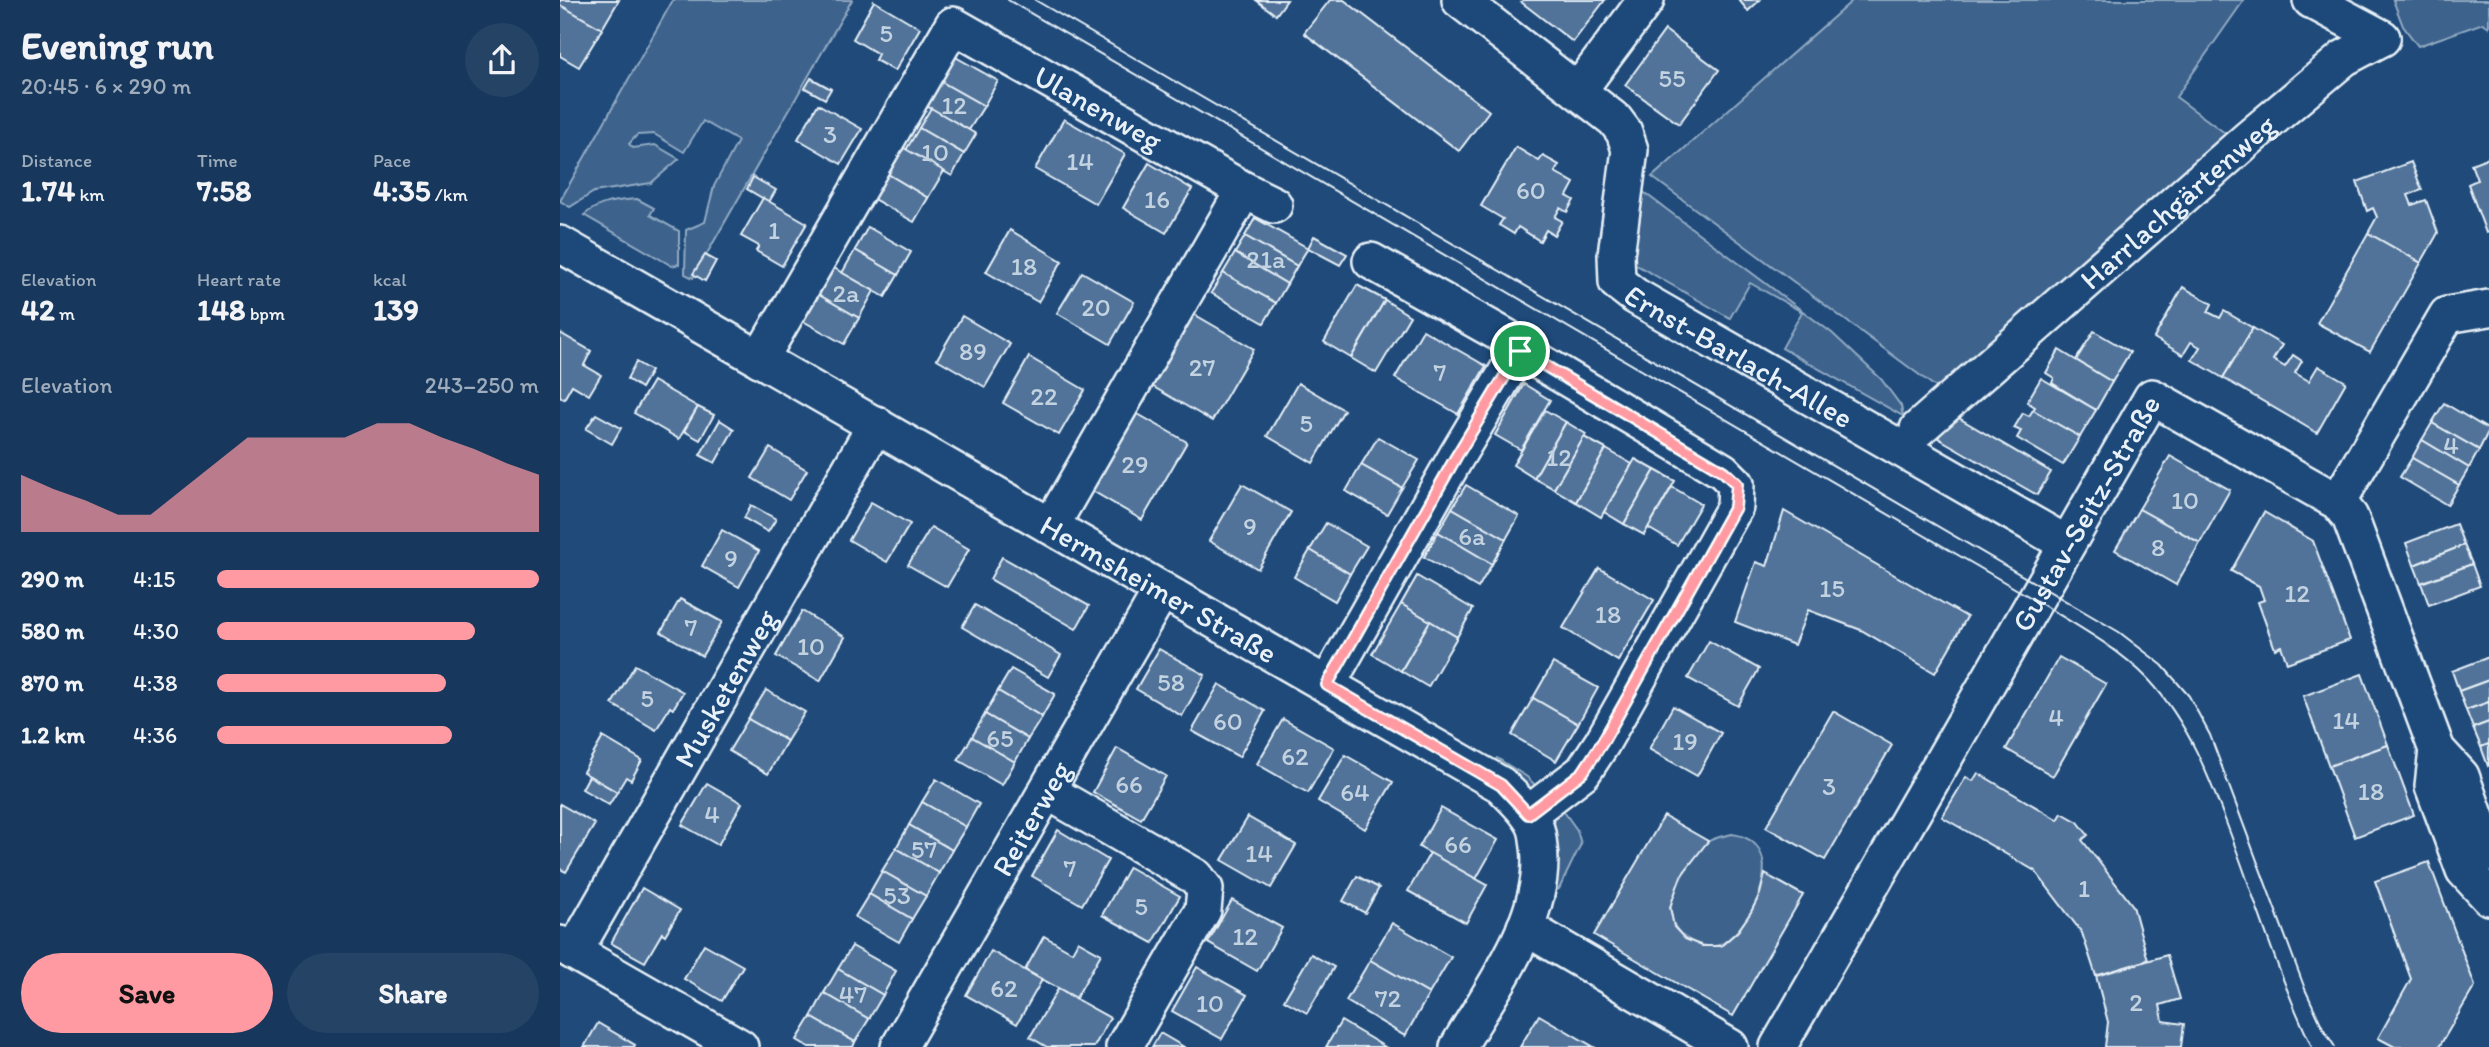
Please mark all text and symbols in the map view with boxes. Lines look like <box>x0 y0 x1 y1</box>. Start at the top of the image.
house number: 5 <box>879 17 893 49</box>
text: Evening run <box>21 23 214 69</box>
button: share <box>465 23 539 97</box>
street label: Ulanenweg <box>1028 57 1170 159</box>
house number: 55 <box>1658 62 1686 94</box>
text: 20:45 · 6 × 290 m <box>21 72 191 100</box>
house number: 12 <box>941 89 967 121</box>
street label: Harrlachgärtenweg <box>2072 105 2283 297</box>
house number: 3 <box>823 118 837 150</box>
house number: 10 <box>921 136 949 168</box>
house number: 14 <box>1066 145 1094 177</box>
text: Distance <box>21 149 92 172</box>
text: Time <box>197 149 238 172</box>
text: Pace <box>373 149 411 172</box>
text: 1.74 <box>21 172 75 209</box>
text: 7:58 <box>197 172 251 209</box>
text: 4:35 <box>373 172 430 209</box>
house number: 60 <box>1516 174 1546 206</box>
text: km <box>75 183 105 206</box>
text: /km <box>430 183 468 206</box>
house number: 16 <box>1144 183 1170 215</box>
house number: 1 <box>768 214 780 246</box>
house number: 21a <box>1246 243 1286 275</box>
house number: 18 <box>1011 250 1037 282</box>
text: Elevation <box>21 268 97 291</box>
text: Heart rate <box>197 268 281 291</box>
text: kcal <box>373 268 407 291</box>
street label: Ernst-Barlach-Allee <box>1617 276 1860 436</box>
house number: 2a <box>832 277 860 309</box>
text: 42 <box>21 291 55 328</box>
text: 148 <box>197 291 245 328</box>
text: 139 <box>373 291 419 328</box>
house number: 20 <box>1081 291 1111 323</box>
text: m <box>55 302 75 325</box>
text: bpm <box>245 302 285 325</box>
pin <box>1490 321 1550 381</box>
icon: arrive <box>1501 332 1539 370</box>
house number: 89 <box>959 335 987 367</box>
house number: 27 <box>1189 351 1215 383</box>
house number: 7 <box>1434 356 1447 388</box>
text: Elevation <box>21 371 112 399</box>
text: 243–250 m <box>425 371 539 399</box>
house number: 22 <box>1030 380 1058 412</box>
street label: Gustav-Seitz-Straße <box>2003 388 2168 638</box>
house number: 5 <box>1299 407 1313 439</box>
house number: 4 <box>2443 429 2459 461</box>
house number: 12 <box>1546 441 1572 473</box>
house number: 29 <box>1121 448 1149 480</box>
house number: 10 <box>2171 484 2199 516</box>
street label: Hermsheimer Straße <box>1034 506 1284 671</box>
house number: 9 <box>1243 510 1257 542</box>
house number: 6a <box>1458 520 1486 552</box>
house number: 8 <box>2151 531 2165 563</box>
house number: 9 <box>724 542 738 574</box>
text: 290 m <box>21 565 84 593</box>
text: 4:15 <box>133 565 175 593</box>
house number: 15 <box>1819 572 1845 604</box>
house number: 12 <box>2284 577 2310 609</box>
house number: 18 <box>1595 598 1621 630</box>
street label: Musketenweg <box>665 602 785 774</box>
house number: 7 <box>685 611 698 643</box>
text: 580 m <box>21 617 84 645</box>
text: 4:30 <box>133 617 179 645</box>
house number: 10 <box>797 630 825 662</box>
house number: 58 <box>1157 666 1185 698</box>
text: 870 m <box>21 669 84 697</box>
text: 4:38 <box>133 669 178 697</box>
house number: 5 <box>640 682 654 714</box>
house number: 4 <box>2048 701 2064 733</box>
house number: 14 <box>2332 704 2360 736</box>
house number: 60 <box>1213 705 1243 737</box>
text: 1.2 km <box>21 721 85 749</box>
text: 4:36 <box>133 721 177 749</box>
house number: 65 <box>986 722 1014 754</box>
house number: 19 <box>1672 725 1698 757</box>
house number: 62 <box>1281 740 1309 772</box>
street label: Reiterweg <box>983 753 1079 883</box>
house number: 66 <box>1115 768 1143 800</box>
house number: 3 <box>1822 770 1836 802</box>
house number: 18 <box>2358 775 2384 807</box>
house number: 64 <box>1340 776 1370 808</box>
house number: 4 <box>704 798 720 830</box>
house number: 66 <box>1444 828 1472 860</box>
house number: 57 <box>911 833 937 865</box>
house number: 14 <box>1245 837 1273 869</box>
house number: 7 <box>1064 852 1077 884</box>
house number: 1 <box>2078 872 2090 904</box>
house number: 53 <box>883 879 911 911</box>
house number: 5 <box>1134 890 1148 922</box>
house number: 12 <box>1232 920 1258 952</box>
button: Save <box>21 953 273 1033</box>
button: Share <box>287 953 539 1033</box>
house number: 62 <box>990 972 1018 1004</box>
house number: 47 <box>839 978 867 1010</box>
house number: 72 <box>1375 982 1402 1014</box>
house number: 2 <box>2129 986 2143 1018</box>
house number: 10 <box>1196 987 1224 1019</box>

